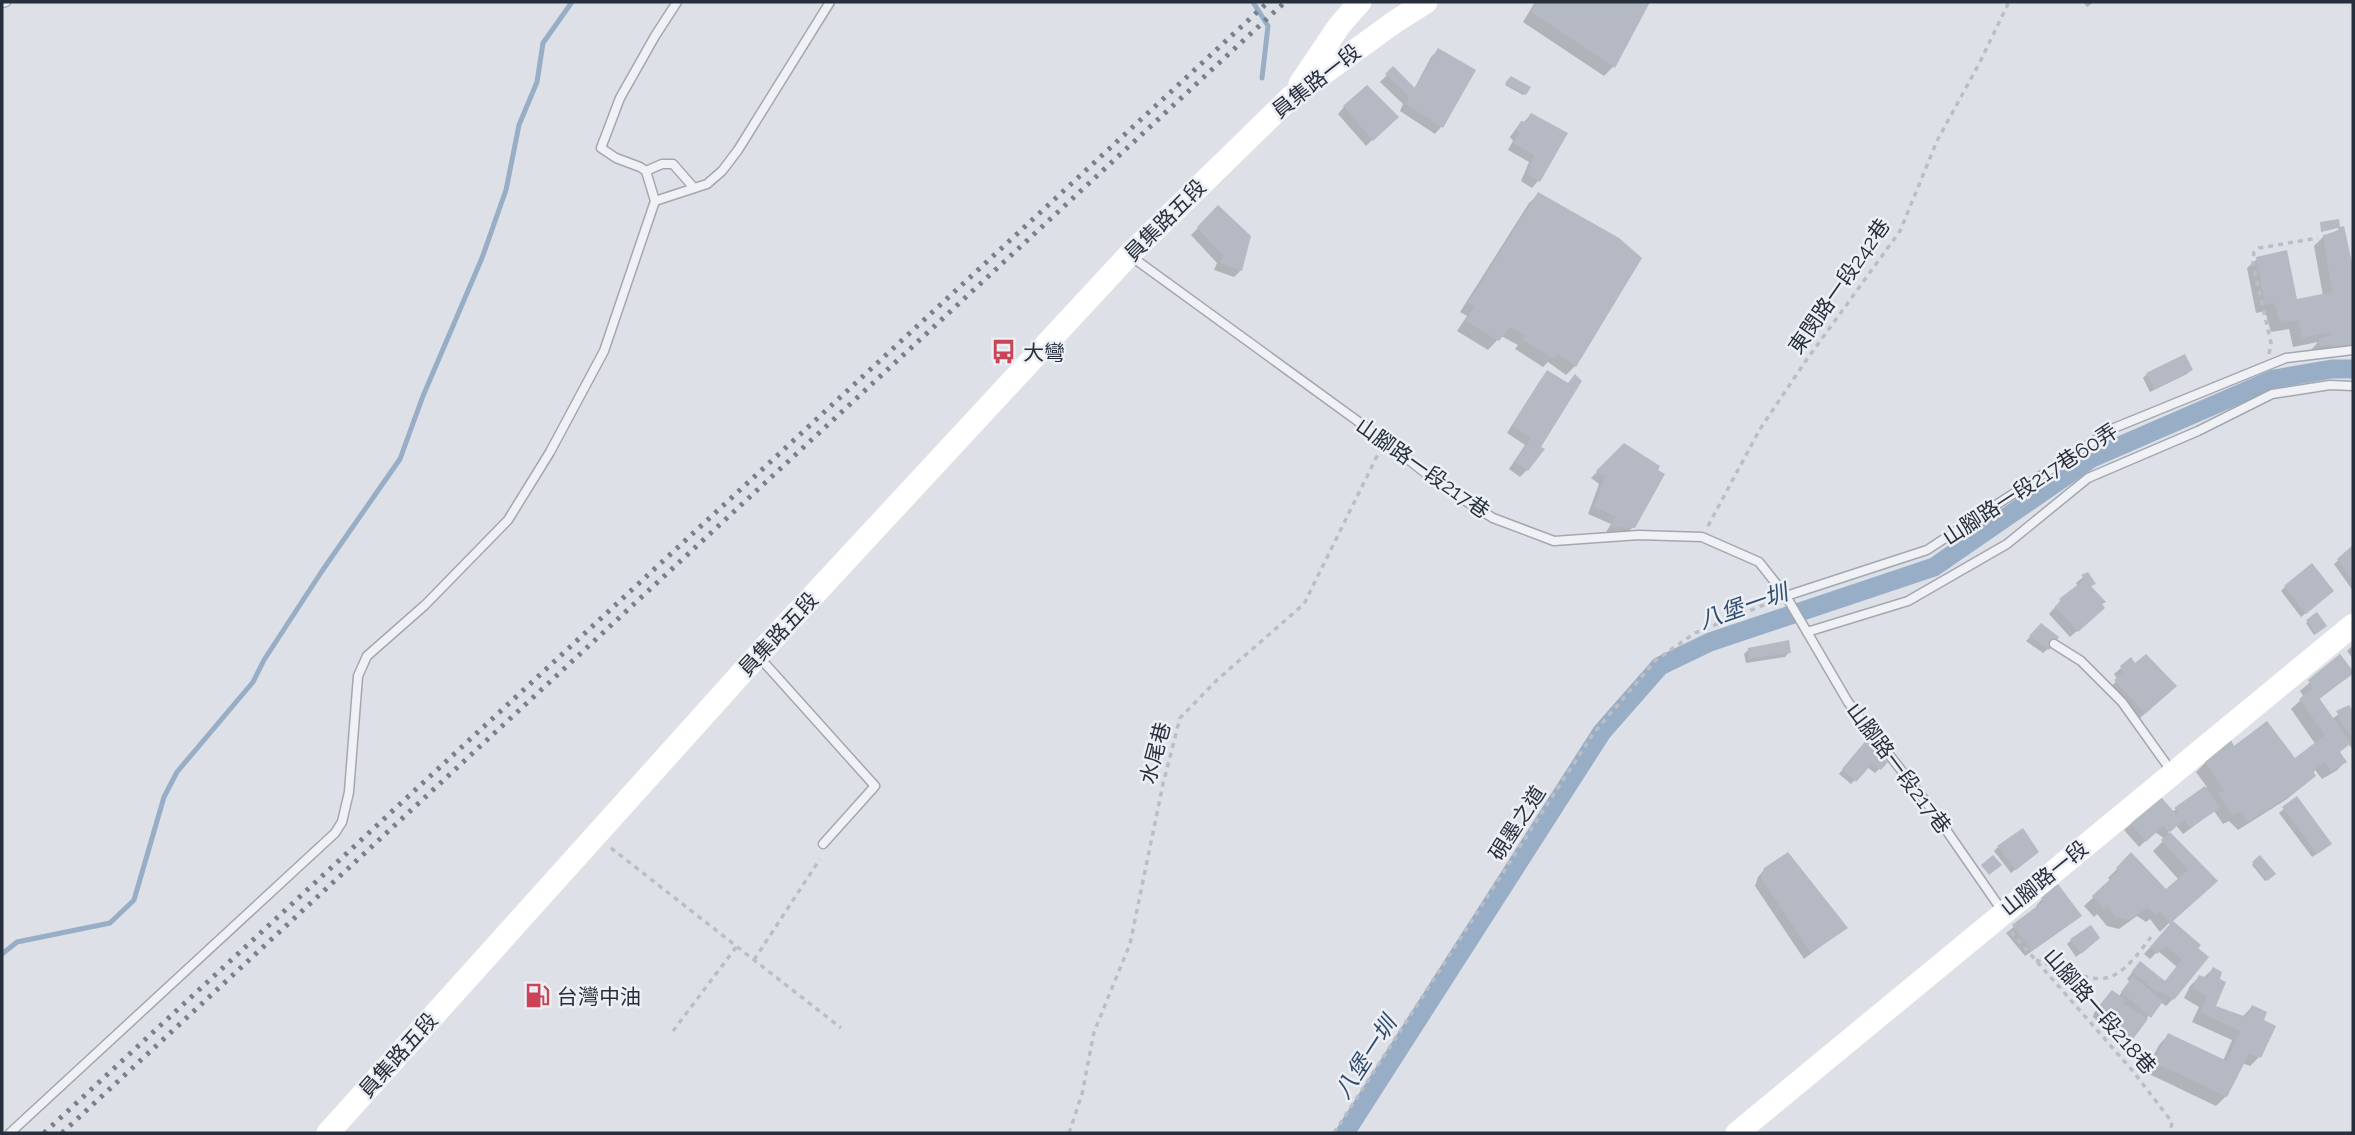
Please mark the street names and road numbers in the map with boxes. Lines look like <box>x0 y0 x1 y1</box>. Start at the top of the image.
street label: 員集路一段 <box>1267 39 1365 123</box>
street label: 員集路五段 <box>1119 174 1211 266</box>
street label: 東閔路一段242巷 <box>1783 214 1895 358</box>
street label: 山腳路一段217巷 <box>1352 413 1494 523</box>
street label: 山腳路一段217巷60弄 <box>1938 418 2122 550</box>
street label: 員集路五段 <box>733 587 823 681</box>
street label: 山腳路一段217巷 <box>1842 698 1956 838</box>
street label: 水尾巷 <box>1135 719 1175 787</box>
street label: 硯墨之道 <box>1484 781 1550 865</box>
street label: 山腳路一段 <box>1995 835 2093 921</box>
street label: 山腳路一段218巷 <box>2039 943 2161 1079</box>
street label: 員集路五段 <box>354 1008 442 1102</box>

